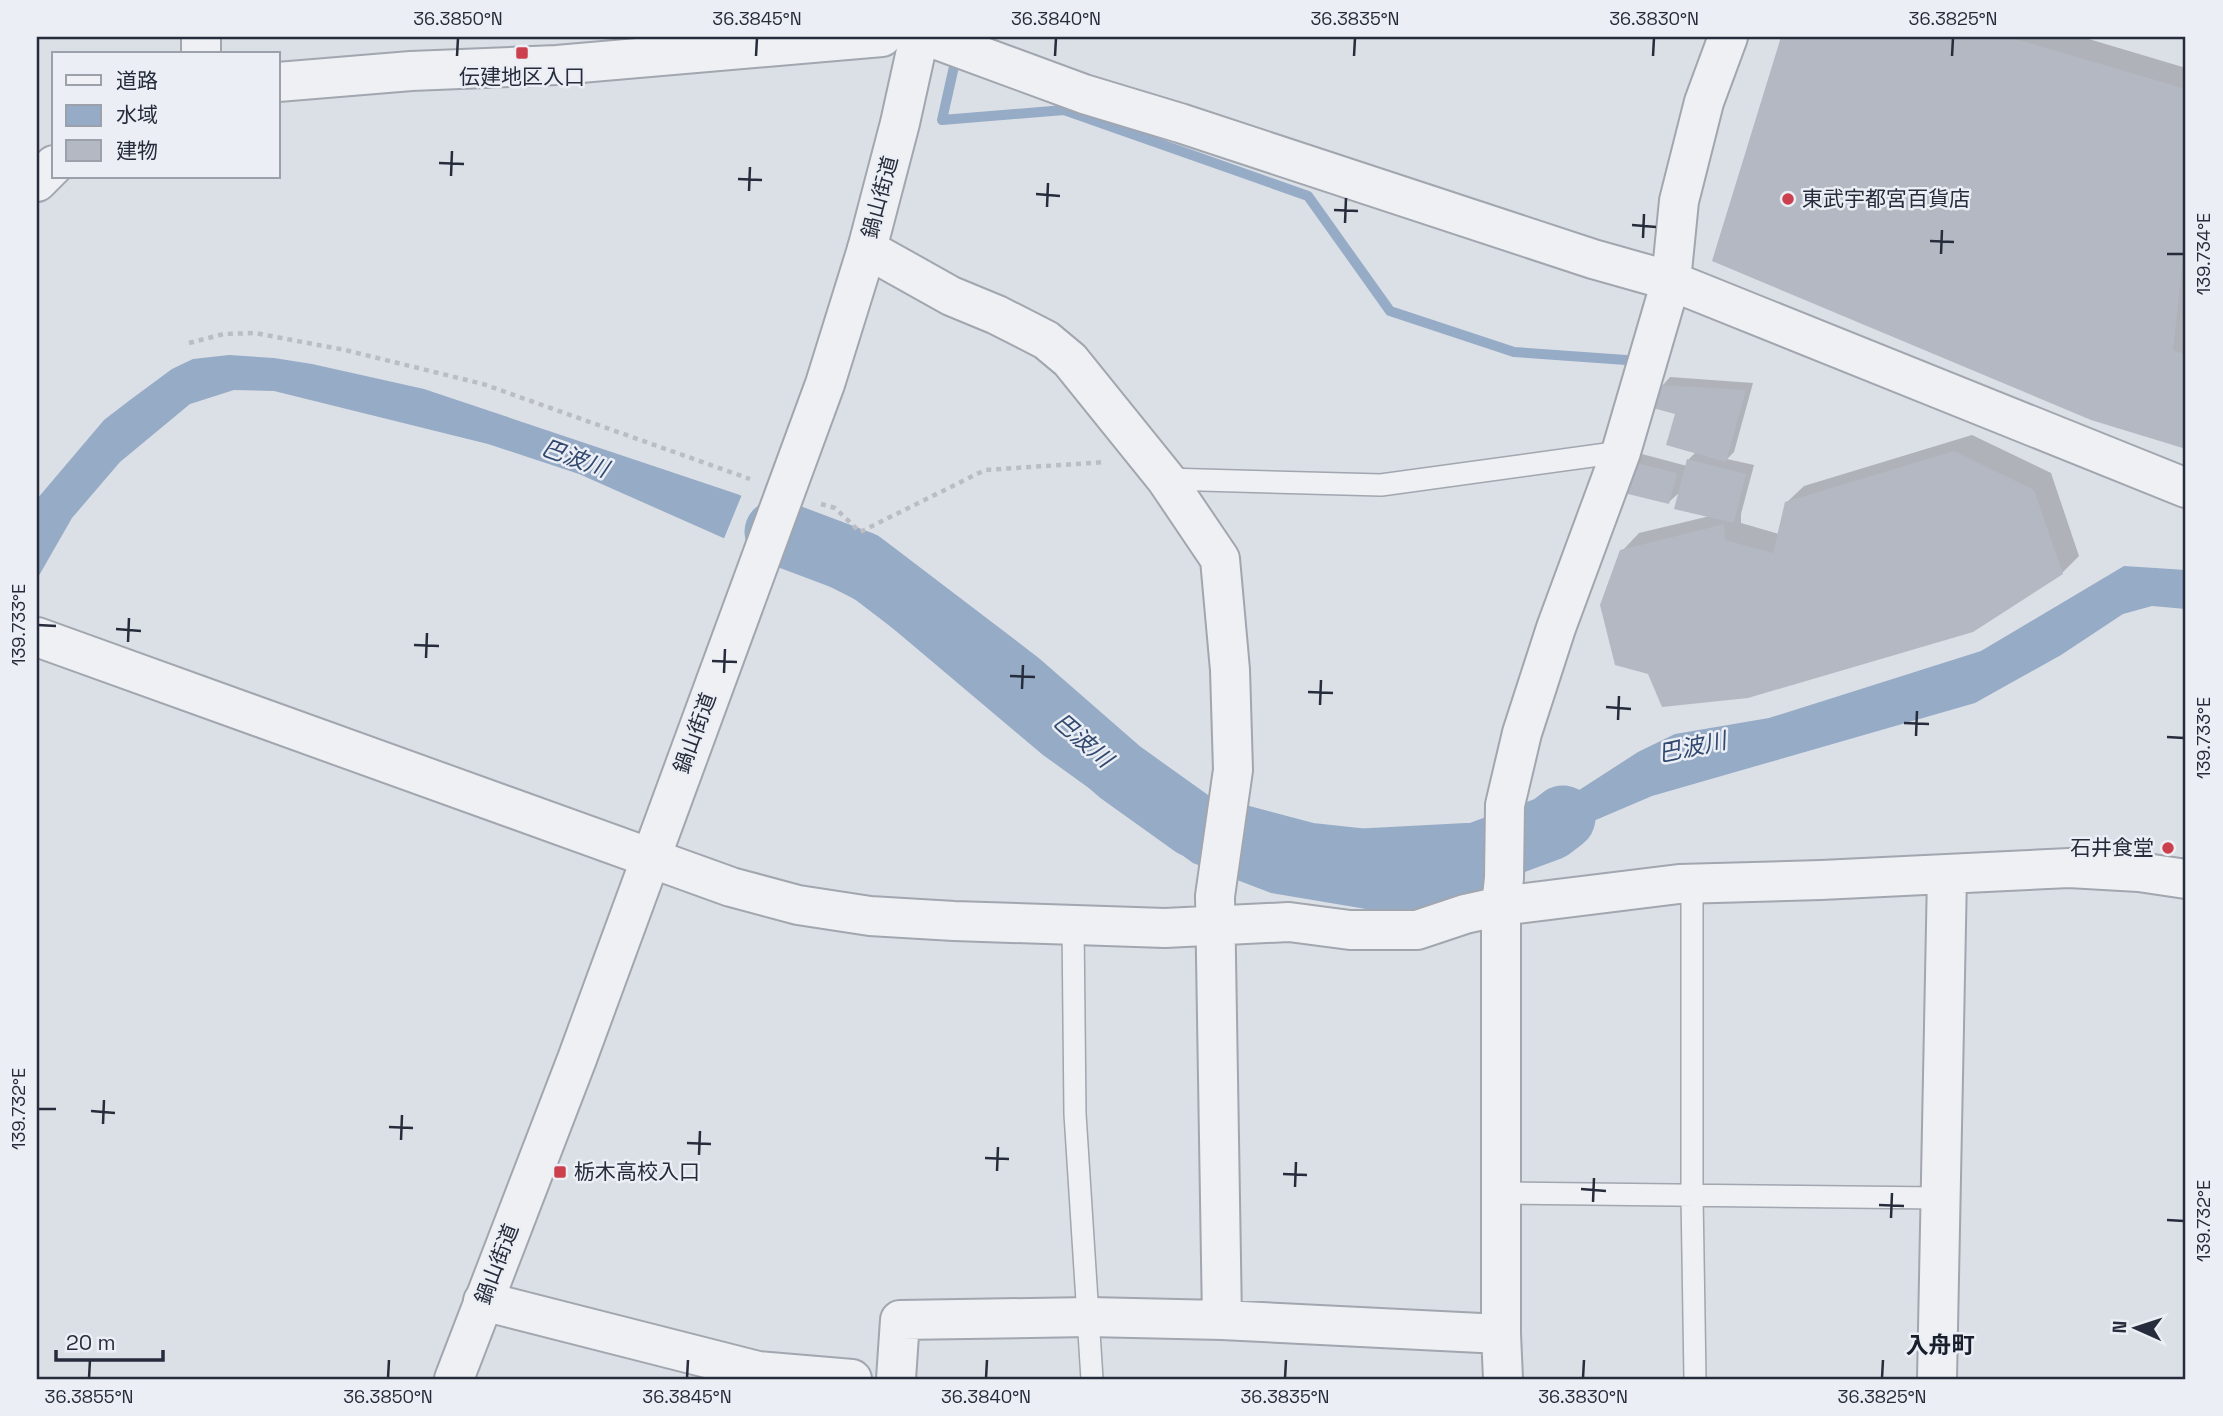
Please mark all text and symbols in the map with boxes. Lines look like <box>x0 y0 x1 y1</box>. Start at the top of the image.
text: 36.3850°N <box>413 7 503 30</box>
text: 36.3845°N <box>712 7 802 30</box>
text: 36.3840°N <box>1011 7 1101 30</box>
text: 36.3835°N <box>1311 7 1399 30</box>
text: 36.3830°N <box>1609 7 1699 30</box>
text: 36.3825°N <box>1909 7 1997 30</box>
marker: 伝建地区入口 <box>514 45 530 61</box>
legend <box>52 52 280 178</box>
place label: 伝建地区入口 <box>459 63 585 90</box>
text: 道路 <box>116 67 158 94</box>
text: 水域 <box>116 101 158 128</box>
text: 建物 <box>116 137 158 164</box>
street label: 鍋山街道 <box>856 153 903 241</box>
place label: 東武宇都宮百貨店 <box>1802 185 1970 212</box>
marker: 東武宇都宮百貨店 <box>1780 191 1796 207</box>
text: 139.734°E <box>2192 213 2215 295</box>
water label: 巴波川 <box>537 432 615 485</box>
text: 139.733°E <box>7 584 30 666</box>
street label: 鍋山街道 <box>667 689 722 777</box>
text: 139.733°E <box>2192 697 2215 779</box>
water label: 巴波川 <box>1047 706 1121 776</box>
water label: 巴波川 <box>1655 725 1732 769</box>
place label: 石井食堂 <box>2070 834 2154 861</box>
marker: 石井食堂 <box>2160 840 2176 856</box>
text: 139.732°E <box>7 1068 30 1150</box>
place label: 栃木高校入口 <box>574 1158 700 1185</box>
marker: 栃木高校入口 <box>552 1164 568 1180</box>
text: 139.732°E <box>2192 1180 2215 1262</box>
street label: 鍋山街道 <box>469 1220 524 1308</box>
north arrow <box>2100 1294 2170 1364</box>
scale bar <box>56 1318 163 1362</box>
text: N <box>2107 1320 2132 1334</box>
text: 20 m <box>66 1329 116 1356</box>
district label: 入舟町 <box>1906 1330 1975 1360</box>
text: 36.3855°N <box>45 1385 133 1408</box>
text: 36.3850°N <box>343 1385 433 1408</box>
text: 36.3845°N <box>642 1385 732 1408</box>
text: 36.3840°N <box>941 1385 1031 1408</box>
text: 36.3835°N <box>1241 1385 1329 1408</box>
text: 36.3830°N <box>1538 1385 1628 1408</box>
text: 36.3825°N <box>1838 1385 1926 1408</box>

